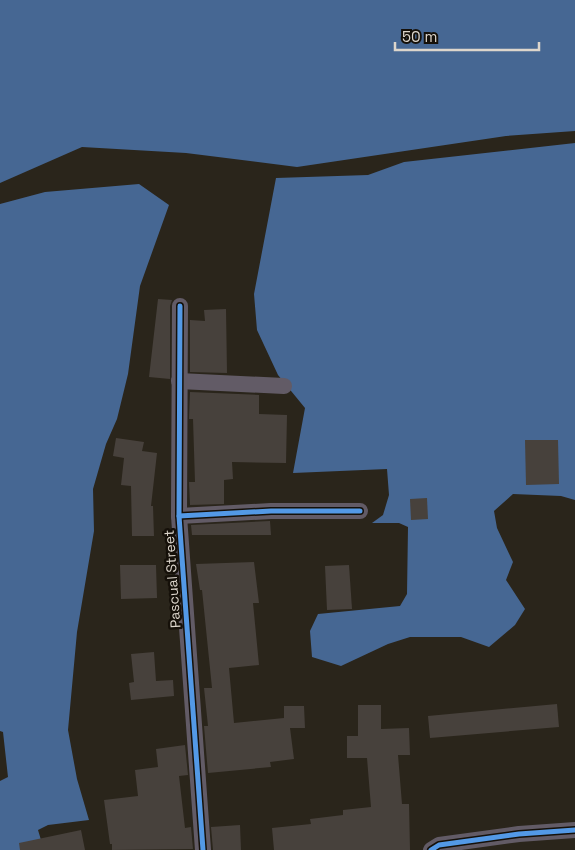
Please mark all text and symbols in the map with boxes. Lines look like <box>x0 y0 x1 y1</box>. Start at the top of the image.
scale bar <box>395 20 539 52</box>
text: 50 m <box>402 27 437 46</box>
street label: Pascual Street <box>160 529 184 629</box>

